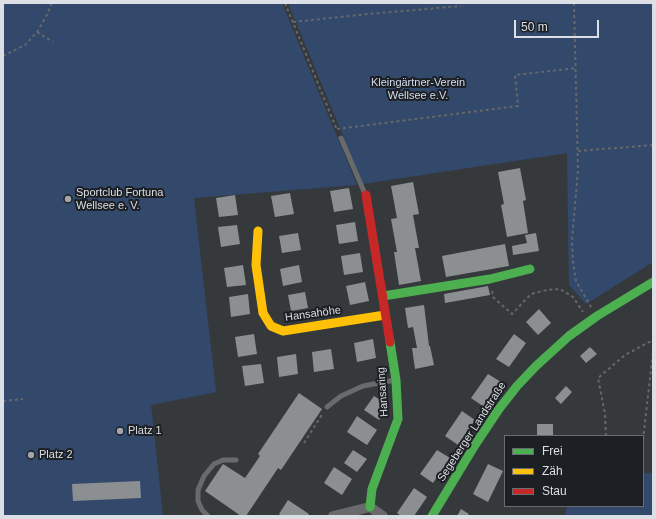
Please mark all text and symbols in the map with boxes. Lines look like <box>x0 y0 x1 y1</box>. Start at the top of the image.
scale bar <box>516 12 601 38</box>
text: 50 m <box>521 20 548 34</box>
park label: Kleingärtner-Verein Wellsee e.V. <box>371 76 465 102</box>
place label: Sportclub Fortuna Wellsee e. V. <box>76 186 163 212</box>
marker: Sportclub Fortuna Wellsee e. V. <box>63 194 73 204</box>
street label: Hansahöhe <box>284 304 342 324</box>
street label: Hansaring <box>375 367 391 417</box>
street label: Segeberger Landstraße <box>435 380 509 484</box>
place label: Platz 1 <box>128 424 162 438</box>
marker: Platz 1 <box>115 426 125 436</box>
legend <box>504 435 644 507</box>
text: Frei <box>542 444 563 458</box>
place label: Platz 2 <box>39 448 73 462</box>
marker: Platz 2 <box>26 450 36 460</box>
text: Zäh <box>542 464 563 478</box>
text: Stau <box>542 484 567 498</box>

